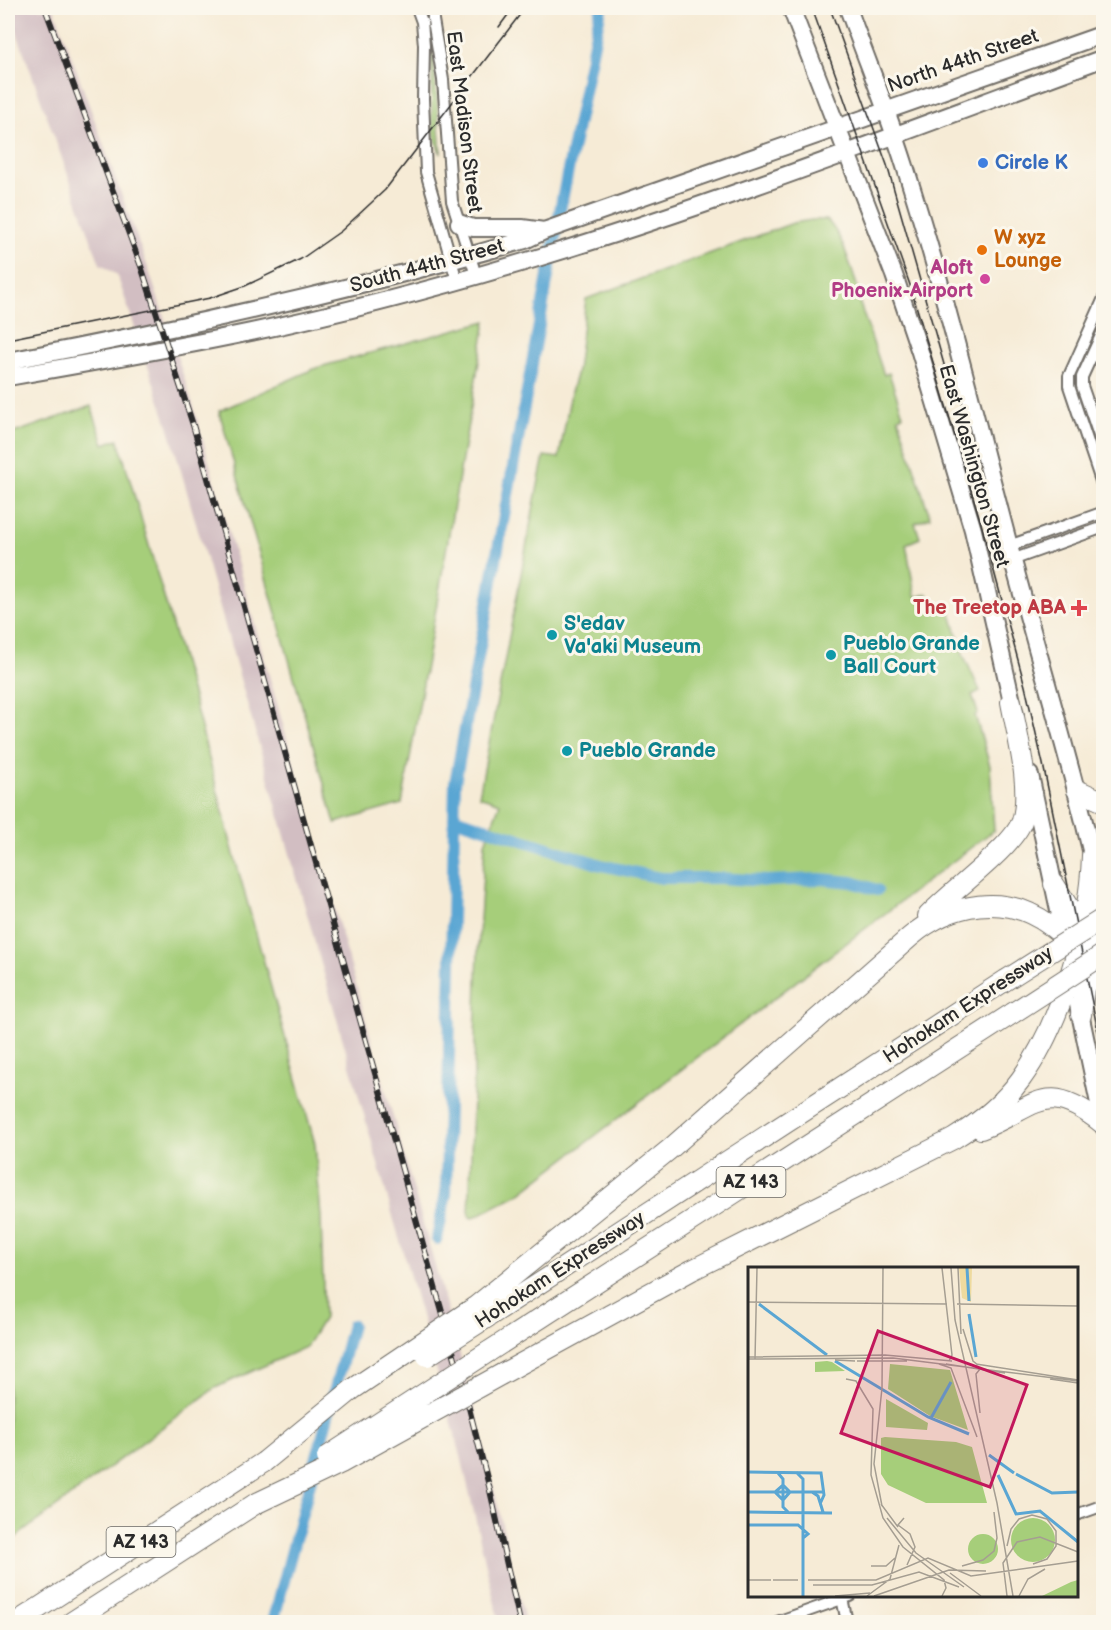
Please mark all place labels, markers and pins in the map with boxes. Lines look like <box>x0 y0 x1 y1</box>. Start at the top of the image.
place label: Circle K <box>995 151 1068 175</box>
marker: Circle K <box>976 156 990 170</box>
place label: W xyz Lounge <box>994 226 1062 273</box>
marker: W xyz Lounge <box>975 243 989 257</box>
place label: Aloft Phoenix-Airport <box>831 256 973 303</box>
marker: Aloft Phoenix-Airport <box>978 272 992 286</box>
place label: The Treetop ABA <box>913 596 1067 620</box>
marker: The Treetop ABA <box>1070 599 1088 617</box>
place label: S'edav Va'aki Museum <box>564 612 701 659</box>
marker: S'edav Va'aki Museum <box>545 628 559 642</box>
place label: Pueblo Grande Ball Court <box>843 632 980 679</box>
marker: Pueblo Grande Ball Court <box>824 648 838 662</box>
place label: Pueblo Grande <box>579 739 716 763</box>
marker: Pueblo Grande <box>560 744 574 758</box>

